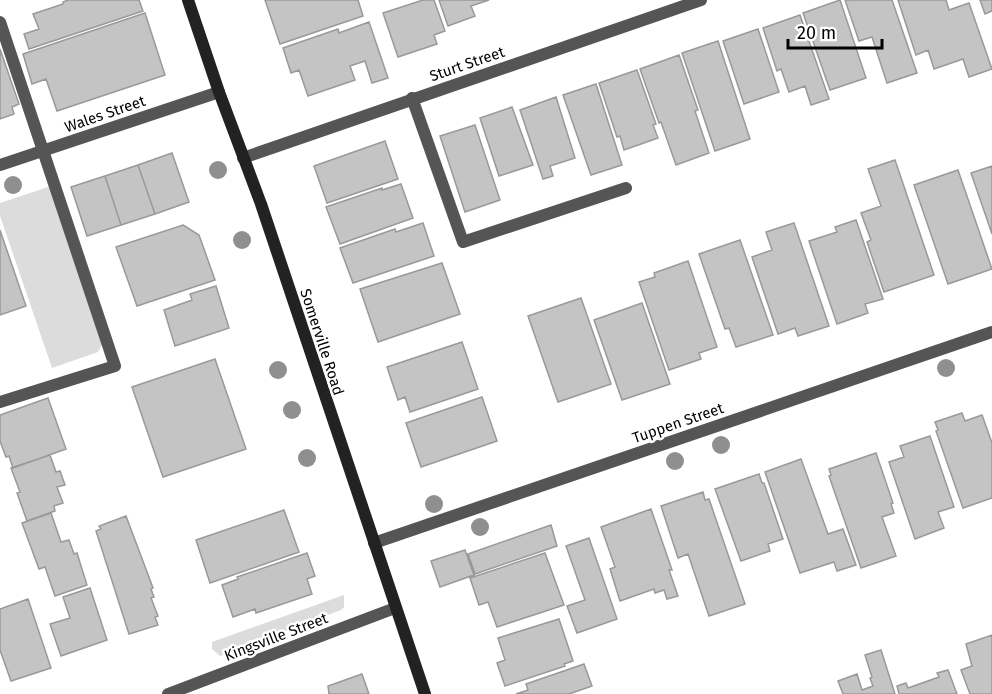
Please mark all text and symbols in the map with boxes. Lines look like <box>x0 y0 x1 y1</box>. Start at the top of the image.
scale bar <box>788 12 882 50</box>
text: 20 m <box>797 22 836 44</box>
street label: Sturt Street <box>427 43 507 85</box>
street label: Wales Street <box>62 92 148 136</box>
street label: Somerville Road <box>296 287 348 397</box>
street label: Tuppen Street <box>630 399 727 447</box>
street label: Kingsville Street <box>222 609 331 665</box>

